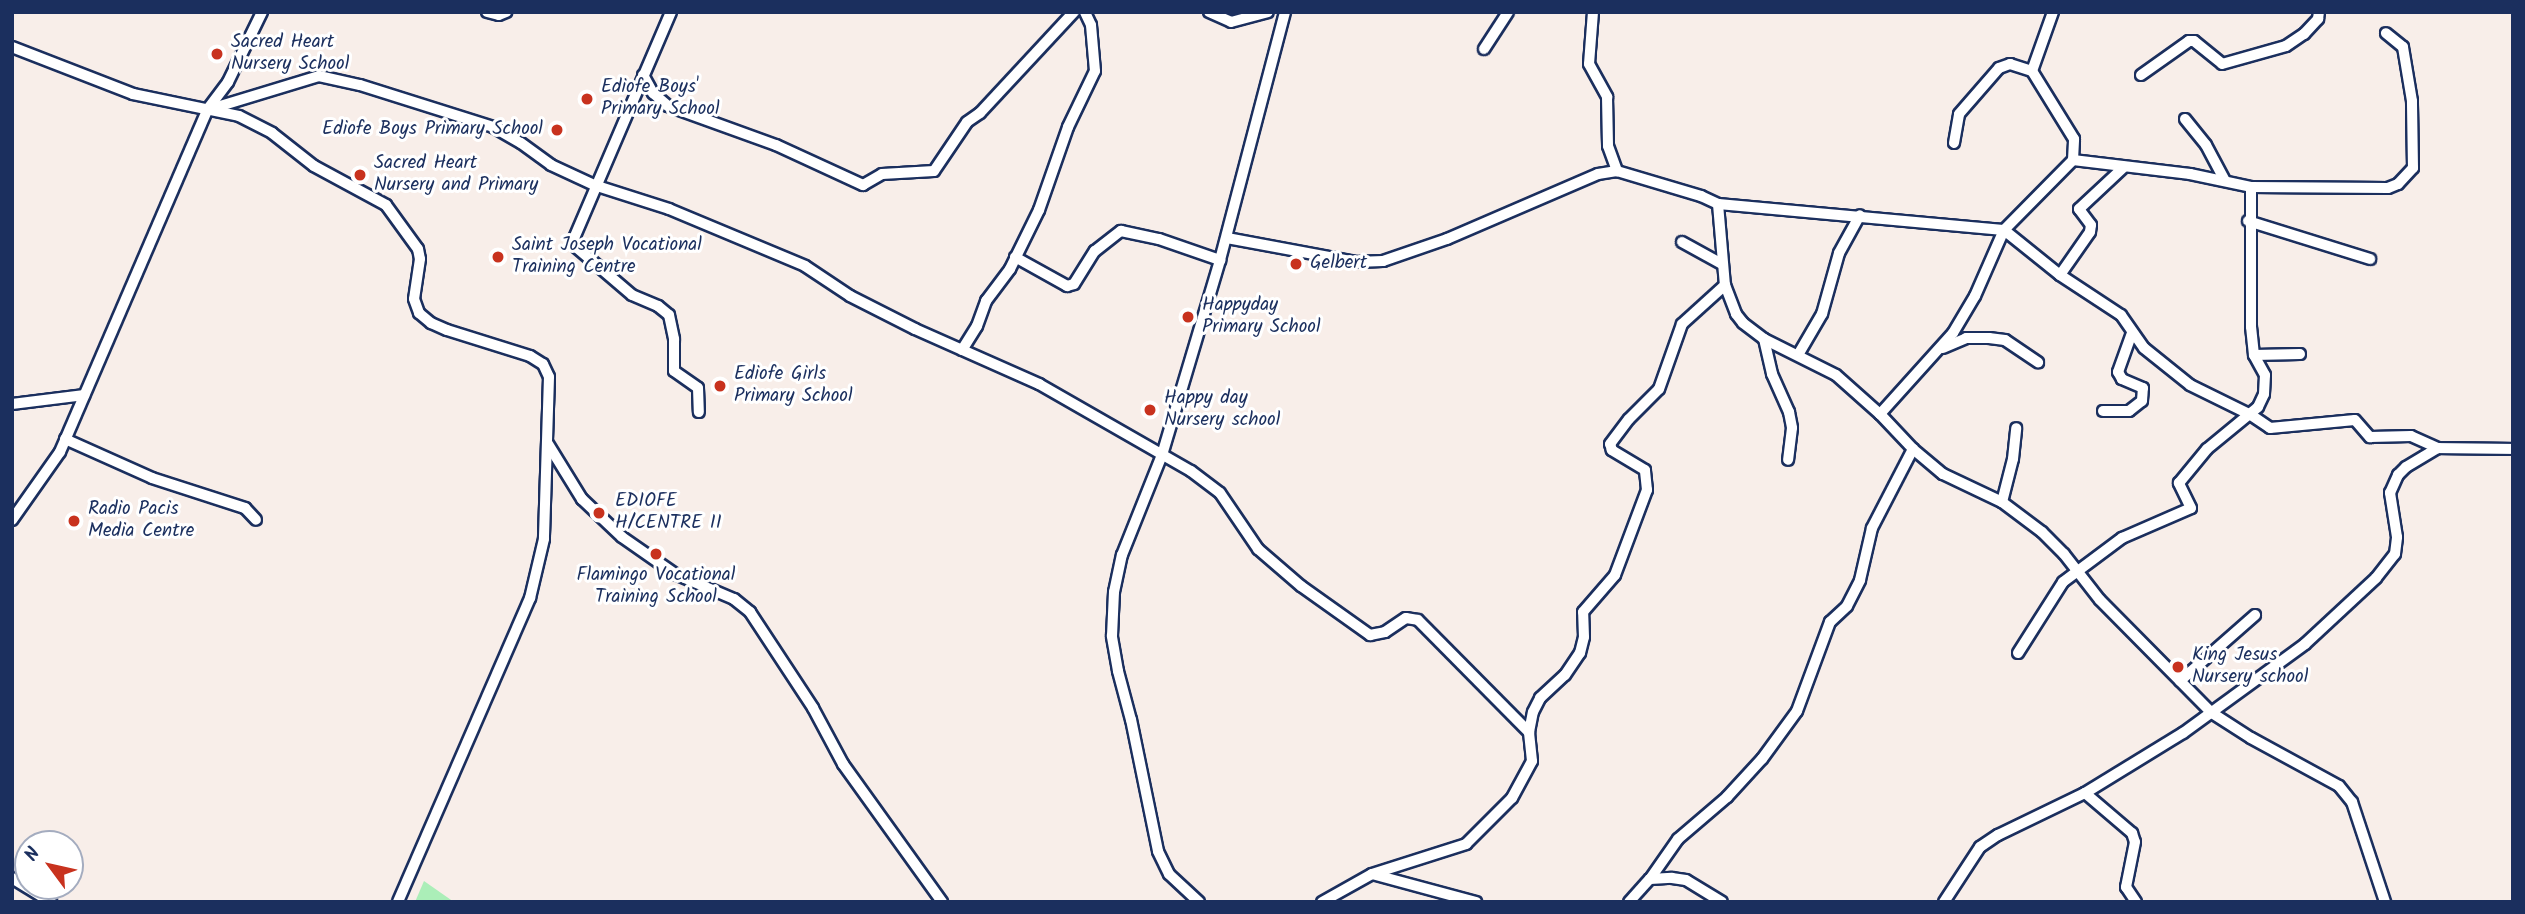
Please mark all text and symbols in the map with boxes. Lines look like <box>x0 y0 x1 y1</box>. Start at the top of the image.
place label: Sacred Heart Nursery School <box>231 32 349 76</box>
marker: Sacred Heart Nursery School <box>209 46 225 62</box>
place label: Ediofe Boys' Primary School <box>601 77 720 121</box>
marker: Ediofe Boys' Primary School <box>579 91 595 107</box>
place label: Ediofe Boys Primary School <box>322 119 543 141</box>
marker: Ediofe Boys Primary School <box>549 122 565 138</box>
place label: Sacred Heart Nursery and Primary <box>374 153 538 197</box>
marker: Sacred Heart Nursery and Primary <box>352 167 368 183</box>
place label: Saint Joseph Vocational Training Centre <box>512 235 702 279</box>
marker: Saint Joseph Vocational Training Centre <box>490 249 506 265</box>
place label: Gelbert <box>1310 253 1367 275</box>
marker: Gelbert <box>1288 256 1304 272</box>
place label: Happyday Primary School <box>1202 295 1321 339</box>
marker: Happyday Primary School <box>1180 309 1196 325</box>
place label: Ediofe Girls Primary School <box>734 364 853 408</box>
marker: Ediofe Girls Primary School <box>712 378 728 394</box>
place label: Happy day Nursery school <box>1164 388 1280 432</box>
marker: Happy day Nursery school <box>1142 402 1158 418</box>
place label: EDIOFE H/CENTRE II <box>615 491 722 535</box>
place label: Radio Pacis Media Centre <box>88 499 194 543</box>
marker: EDIOFE H/CENTRE II <box>589 503 609 523</box>
marker: Radio Pacis Media Centre <box>66 513 82 529</box>
marker: Flamingo Vocational Training School <box>648 546 664 562</box>
place label: Flamingo Vocational Training School <box>577 565 735 609</box>
place label: King Jesus Nursery school <box>2192 645 2308 689</box>
marker: King Jesus Nursery school <box>2170 659 2186 675</box>
north arrow <box>14 830 84 900</box>
text: N <box>17 841 49 868</box>

